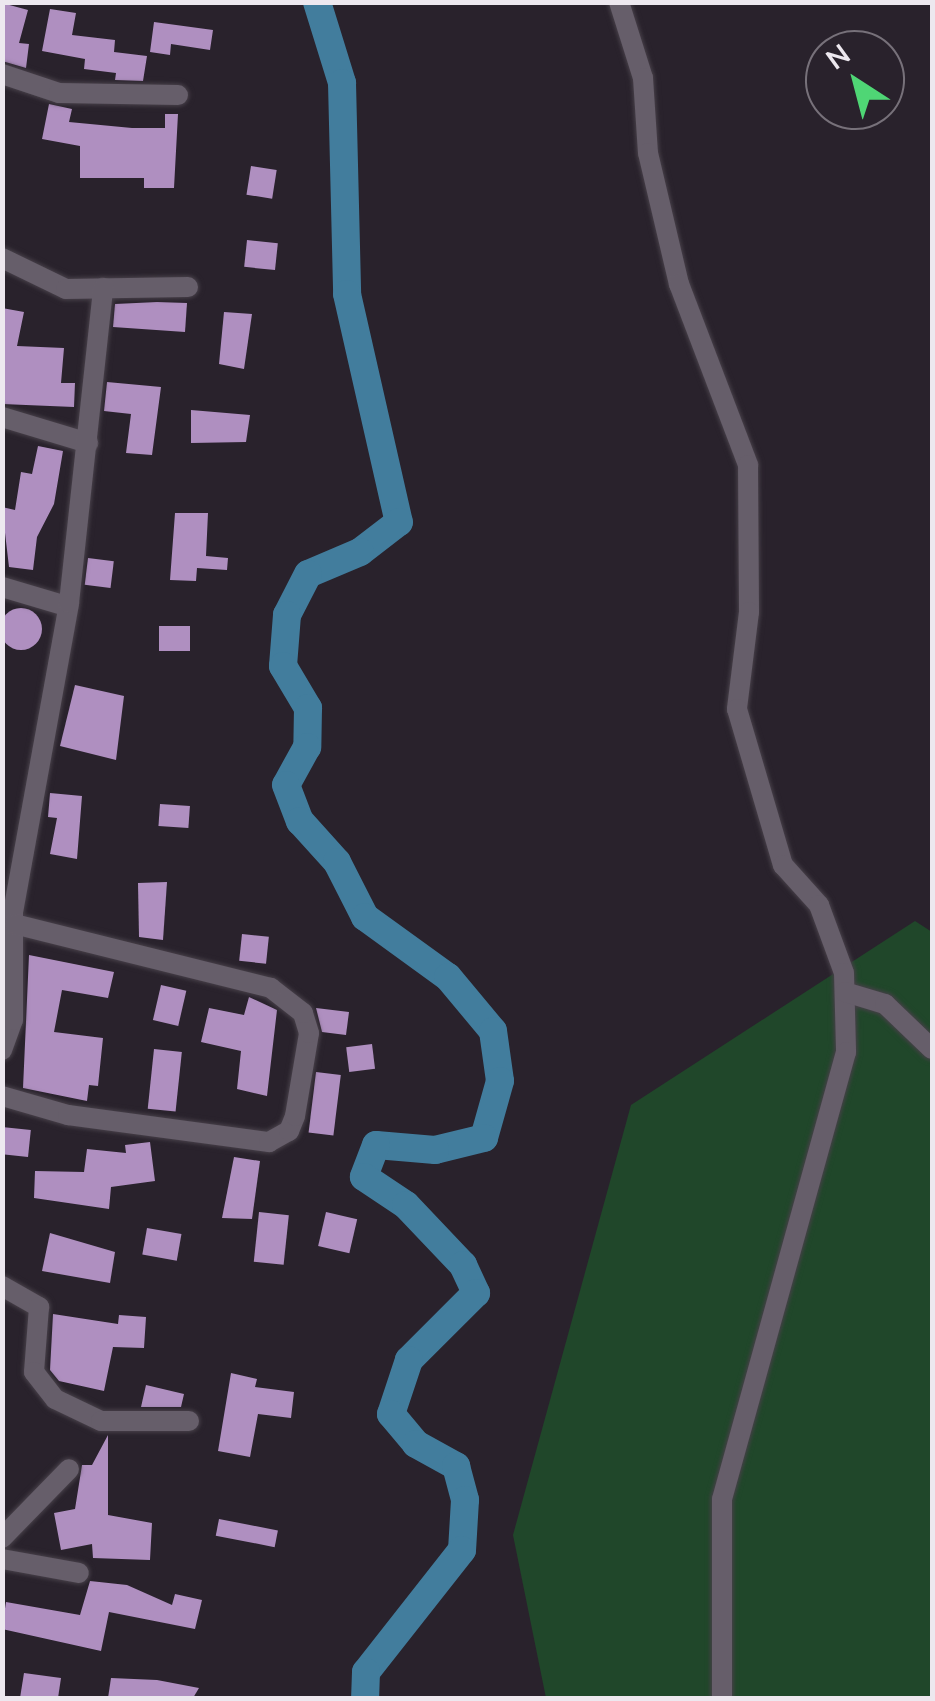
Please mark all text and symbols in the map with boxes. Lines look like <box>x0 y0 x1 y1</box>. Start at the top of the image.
north arrow <box>805 30 905 130</box>
text: N <box>819 36 858 79</box>

